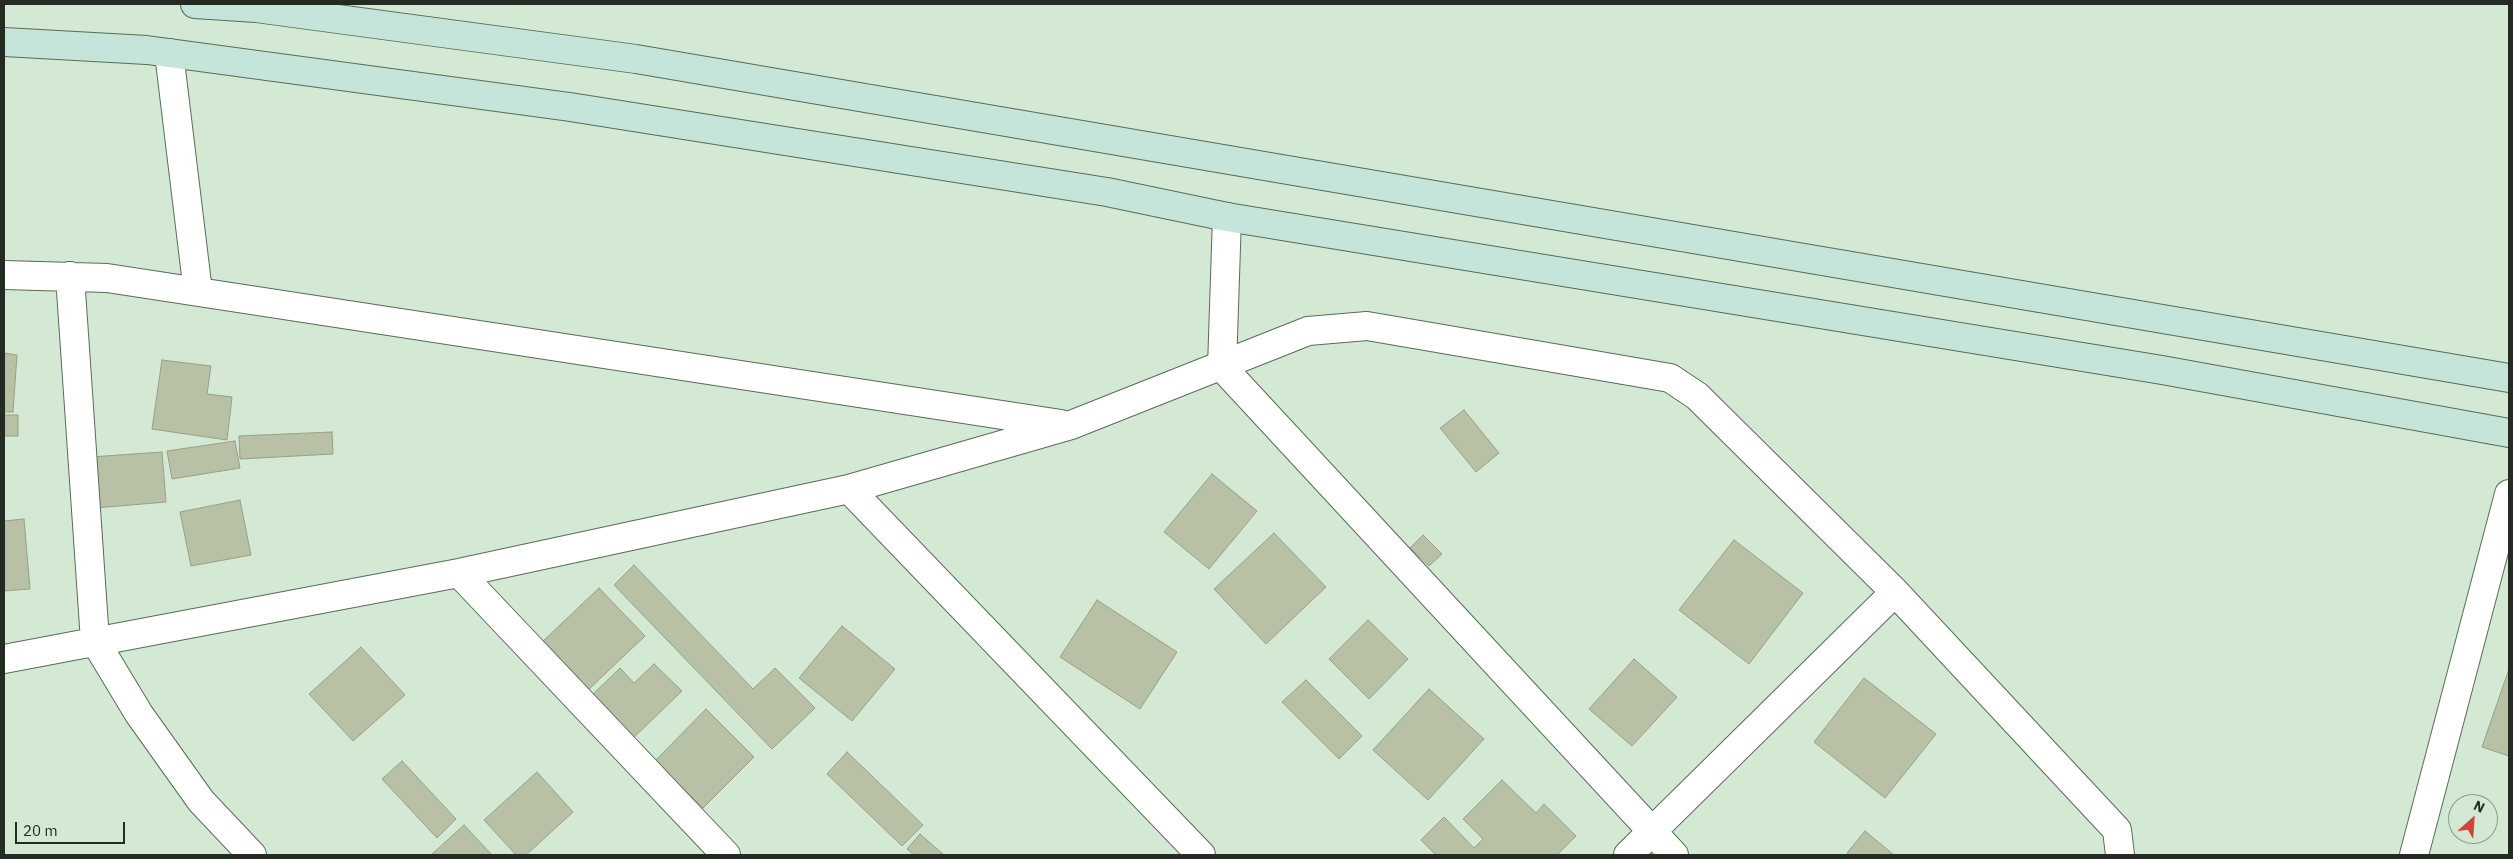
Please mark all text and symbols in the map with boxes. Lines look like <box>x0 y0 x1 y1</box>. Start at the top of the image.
north arrow <box>2448 794 2498 844</box>
text: N <box>2471 796 2488 817</box>
scale bar <box>18 812 128 844</box>
text: 20 m <box>23 821 58 840</box>

